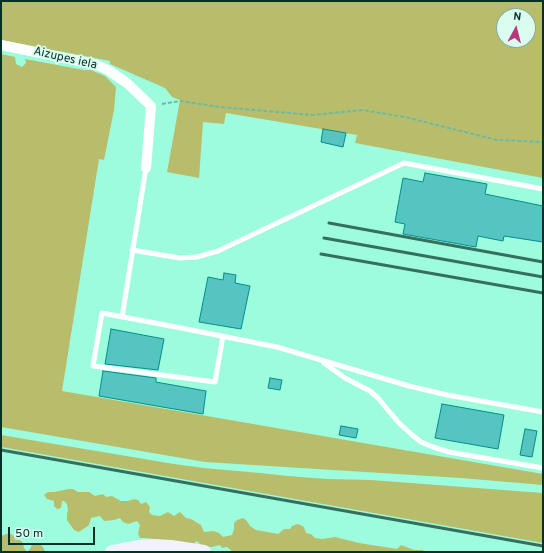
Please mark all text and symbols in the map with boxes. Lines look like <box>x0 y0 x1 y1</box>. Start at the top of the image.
north arrow <box>496 8 536 48</box>
text: N <box>513 10 522 25</box>
street label: Aizupes iela <box>32 45 98 73</box>
scale bar <box>10 519 97 545</box>
text: 50 m <box>15 526 43 542</box>

